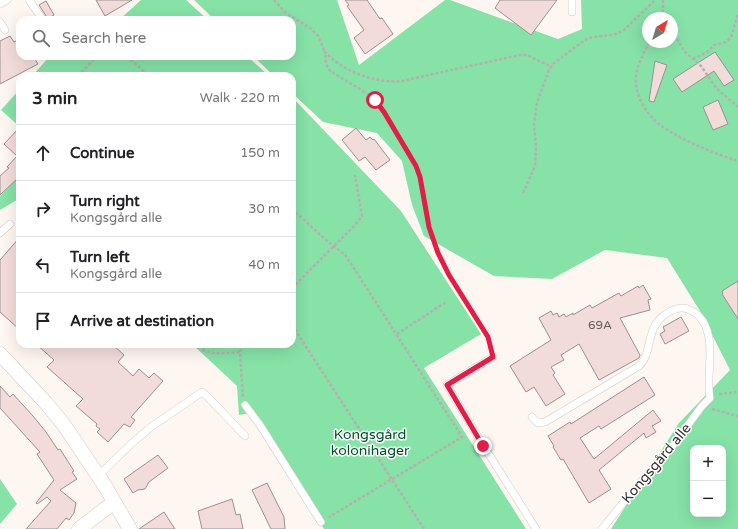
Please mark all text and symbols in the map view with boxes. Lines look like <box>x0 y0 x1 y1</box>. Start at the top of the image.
north arrow <box>642 12 678 48</box>
search box <box>16 16 296 60</box>
icon: search <box>30 27 52 49</box>
text: Search here <box>62 29 146 47</box>
text: 3 min <box>32 88 77 109</box>
text: Walk · 220 m <box>200 90 280 106</box>
route start <box>366 91 384 109</box>
icon: ahead <box>32 142 54 164</box>
text: Continue <box>70 144 134 162</box>
text: 150 m <box>240 145 280 161</box>
text: Turn right <box>70 192 140 210</box>
icon: right <box>32 198 54 220</box>
text: 30 m <box>248 201 280 217</box>
text: Kongsgård alle <box>70 210 162 226</box>
text: Turn left <box>70 248 130 266</box>
icon: left <box>32 254 54 276</box>
text: 40 m <box>248 257 280 273</box>
text: Kongsgård alle <box>70 266 162 282</box>
icon: arrive <box>32 310 54 332</box>
text: Arrive at destination <box>70 312 214 330</box>
house number: 69A <box>588 318 612 332</box>
street label: Kongsgård alle <box>618 420 695 507</box>
park label: Kongsgård kolonihager <box>331 426 410 459</box>
route end <box>474 437 492 455</box>
map controls <box>690 445 726 517</box>
button: + <box>690 445 726 481</box>
button: − <box>690 481 726 517</box>

